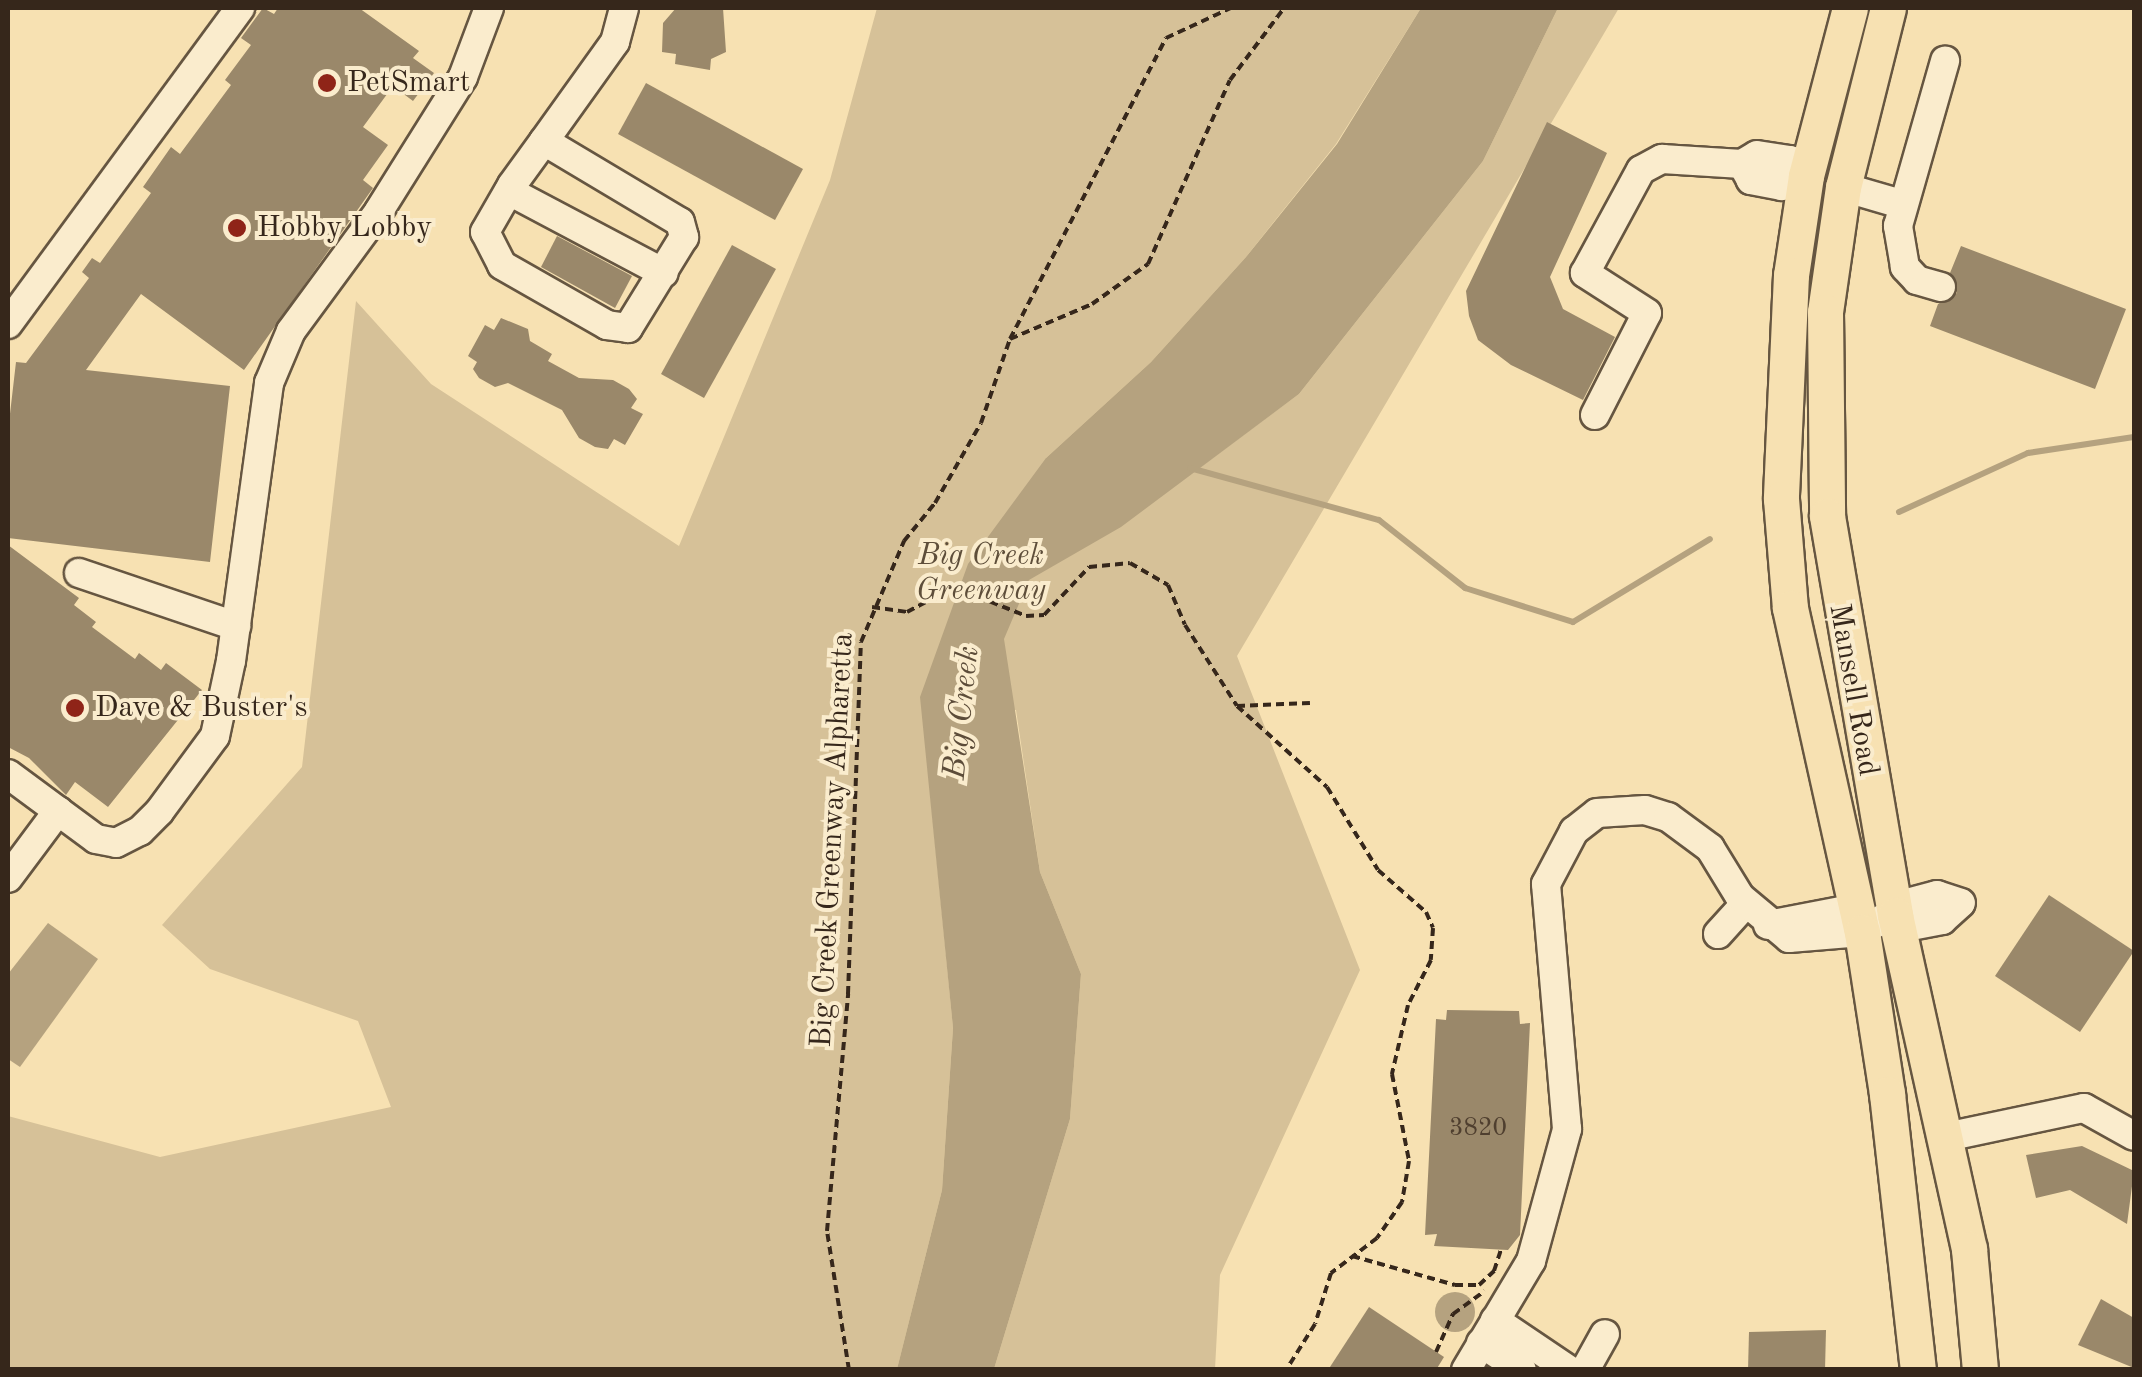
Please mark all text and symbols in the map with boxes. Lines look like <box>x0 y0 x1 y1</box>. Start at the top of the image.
place label: PetSmart <box>347 65 470 101</box>
marker: PetSmart <box>316 72 338 94</box>
place label: Hobby Lobby <box>257 210 432 246</box>
marker: Hobby Lobby <box>226 217 248 239</box>
park label: Big Creek Greenway <box>916 538 1046 608</box>
street label: Mansell Road <box>1820 601 1886 779</box>
street label: Big Creek Greenway Alpharetta <box>804 632 862 1048</box>
water label: Big Creek <box>937 644 989 782</box>
place label: Dave & Buster's <box>95 690 307 726</box>
marker: Dave & Buster's <box>64 697 86 719</box>
house number: 3820 <box>1449 1114 1507 1144</box>

